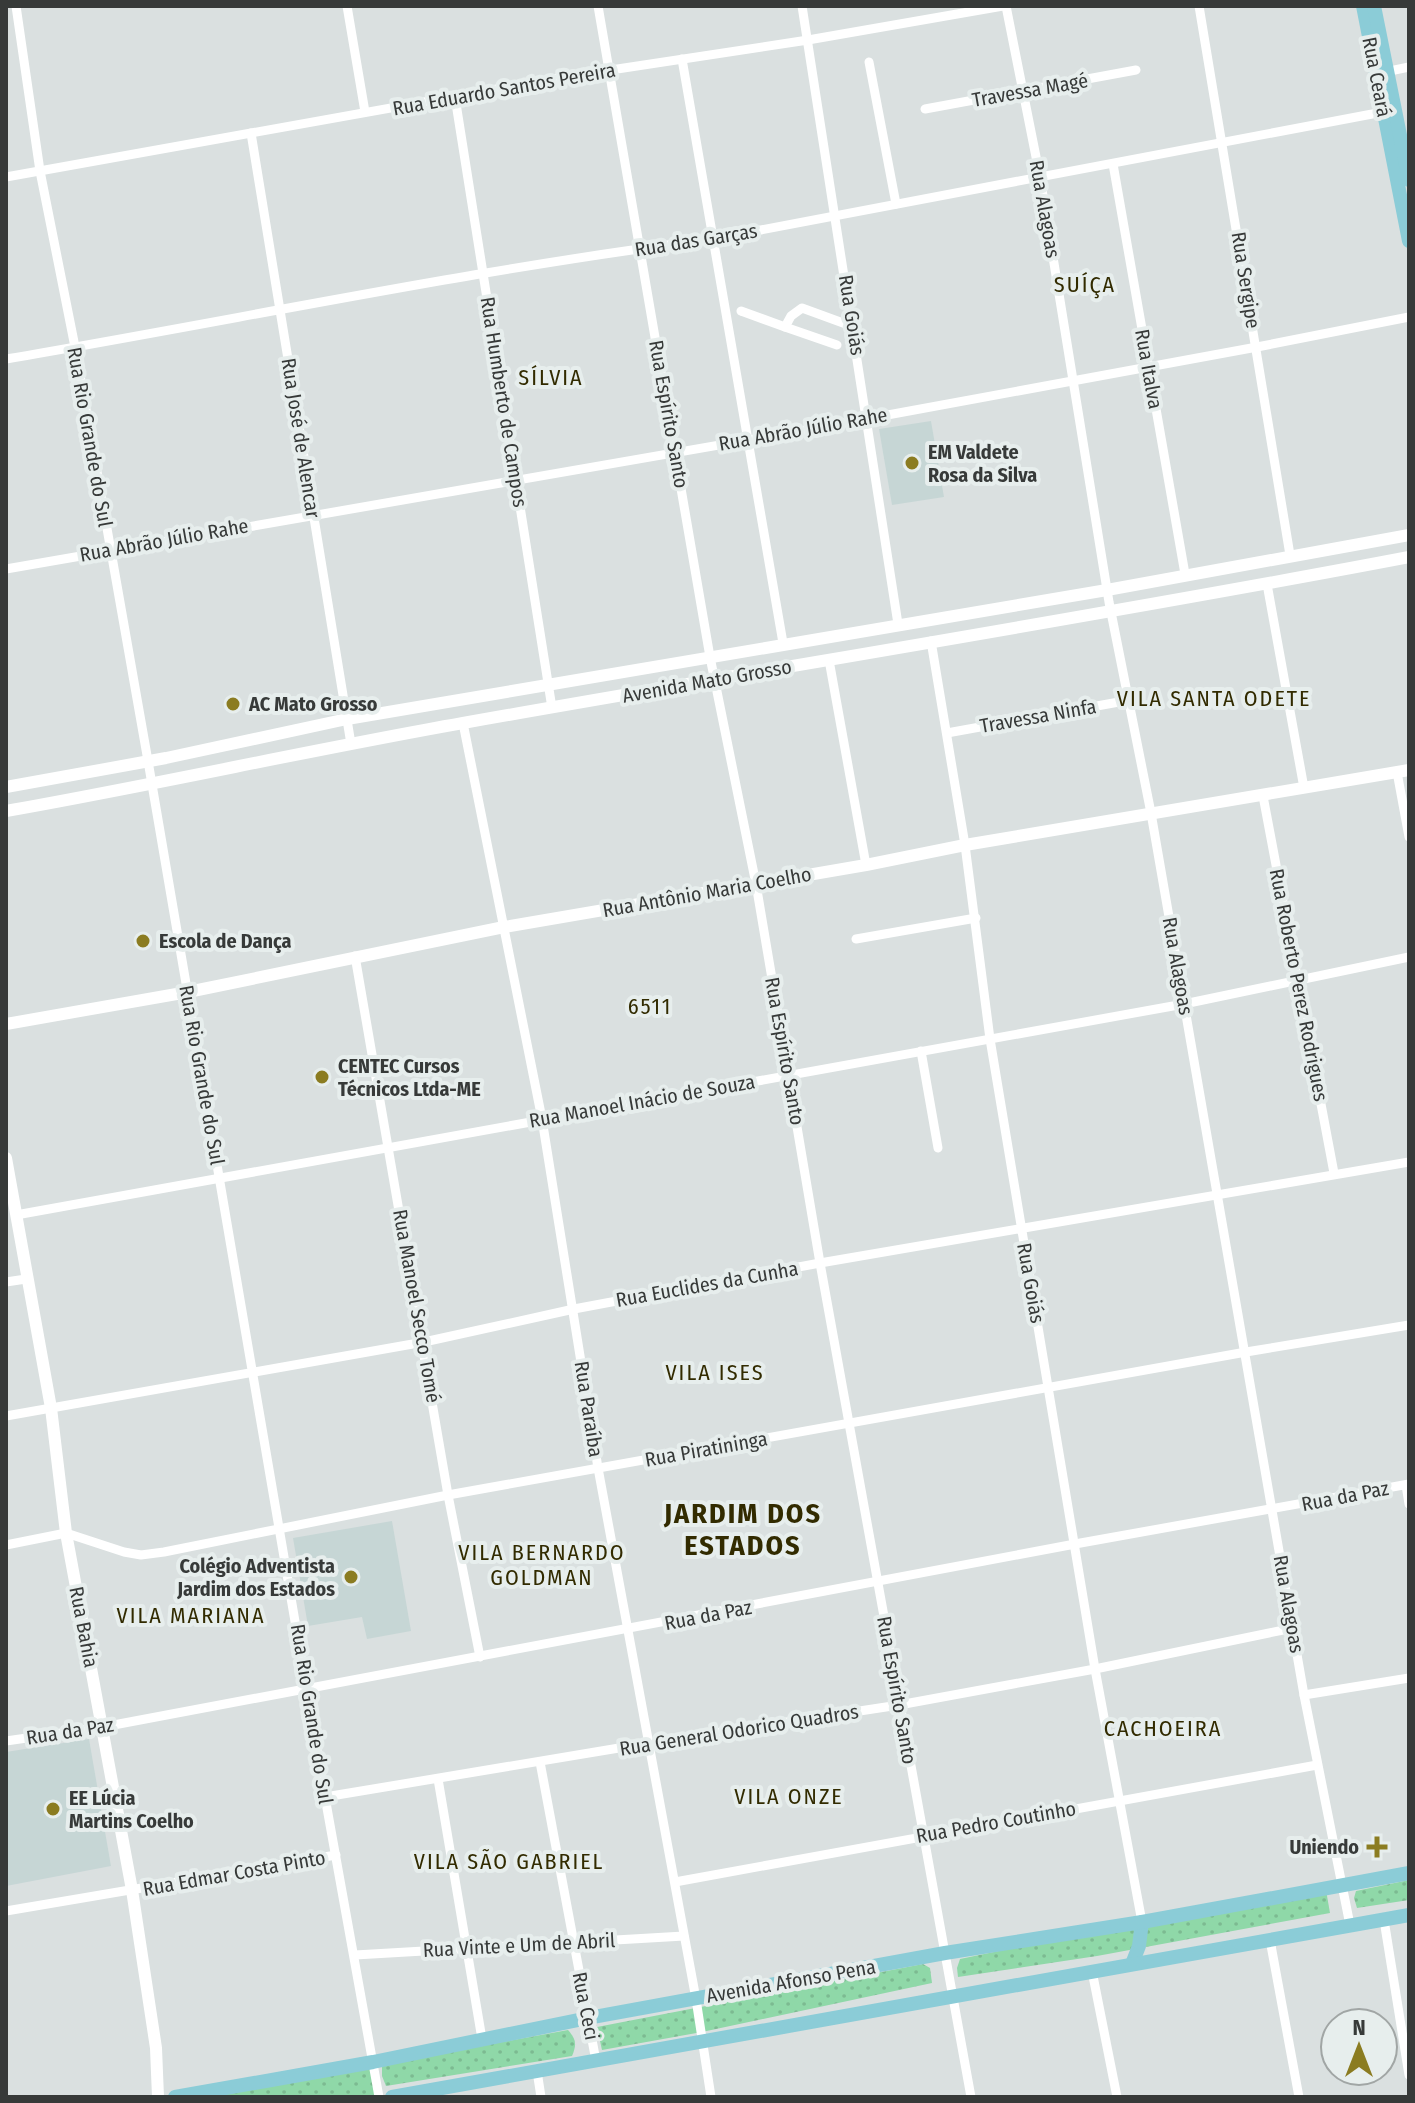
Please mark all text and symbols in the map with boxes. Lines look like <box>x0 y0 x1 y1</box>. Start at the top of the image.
street label: Rua Ceará <box>1357 35 1397 119</box>
street label: Rua Eduardo Santos Pereira <box>391 58 617 120</box>
street label: Travessa Magé <box>970 68 1090 112</box>
street label: Rua Alagoas <box>1025 158 1065 260</box>
street label: Rua das Garças <box>633 218 759 262</box>
street label: Rua Sergipe <box>1227 230 1265 330</box>
district label: SUÍÇA <box>1054 271 1116 299</box>
street label: Rua Goiás <box>834 273 870 357</box>
street label: Rua Humberto de Campos <box>475 295 533 509</box>
street label: Rua Italva <box>1130 327 1168 411</box>
street label: Rua Espírito Santo <box>644 338 694 490</box>
street label: Rua Rio Grande do Sul <box>62 345 118 529</box>
street label: Rua José de Alencar <box>277 356 325 520</box>
district label: SÍLVIA <box>518 364 584 391</box>
street label: Rua Abrão Júlio Rahe <box>717 402 889 456</box>
place label: EM Valdete Rosa da Silva <box>928 440 1037 487</box>
marker: EM Valdete Rosa da Silva <box>903 454 921 472</box>
street label: Rua Abrão Júlio Rahe <box>78 513 250 567</box>
street label: Avenida Mato Grosso <box>621 654 793 708</box>
district label: VILA SANTA ODETE <box>1117 685 1311 712</box>
place label: AC Mato Grosso <box>248 692 378 716</box>
street label: Travessa Ninfa <box>978 694 1098 738</box>
marker: AC Mato Grosso <box>224 695 242 713</box>
street label: Rua Antônio Maria Coelho <box>601 862 813 922</box>
street label: Rua Roberto Perez Rodrigues <box>1265 867 1333 1103</box>
street label: Rua Alagoas <box>1158 915 1198 1017</box>
place label: Escola de Dança <box>159 929 291 953</box>
marker: Escola de Dança <box>134 932 152 950</box>
street label: Rua Espírito Santo <box>760 975 810 1127</box>
street label: Rua Rio Grande do Sul <box>174 983 230 1167</box>
district label: 6511 <box>628 993 672 1020</box>
place label: CENTEC Cursos Técnicos Ltda-ME <box>338 1054 481 1101</box>
marker: CENTEC Cursos Técnicos Ltda-ME <box>313 1068 331 1086</box>
street label: Rua Manoel Inácio de Souza <box>527 1069 757 1133</box>
street label: Rua Manoel Secco Tomé <box>388 1207 446 1405</box>
street label: Rua Goiás <box>1012 1241 1050 1325</box>
street label: Rua Euclides da Cunha <box>614 1256 800 1312</box>
street label: Rua Paraíba <box>570 1359 608 1459</box>
district label: VILA ISES <box>665 1359 765 1386</box>
street label: Rua Piratininga <box>643 1426 769 1472</box>
street label: Rua da Paz <box>1299 1476 1391 1516</box>
district label: JARDIM DOS ESTADOS <box>663 1497 822 1562</box>
district label: VILA BERNARDO GOLDMAN <box>458 1539 626 1591</box>
street label: Rua Alagoas <box>1269 1553 1309 1655</box>
place label: Colégio Adventista Jardim dos Estados <box>176 1554 335 1601</box>
marker: Colégio Adventista Jardim dos Estados <box>342 1568 360 1586</box>
street label: Rua Bahia <box>64 1584 104 1670</box>
street label: Rua da Paz <box>662 1595 754 1635</box>
district label: VILA MARIANA <box>117 1602 265 1629</box>
street label: Rua Espírito Santo <box>872 1614 922 1766</box>
street label: Rua Rio Grande do Sul <box>286 1622 338 1806</box>
street label: Rua General Odorico Quadros <box>618 1699 860 1761</box>
street label: Rua da Paz <box>25 1712 116 1750</box>
district label: CACHOEIRA <box>1104 1715 1222 1742</box>
district label: VILA ONZE <box>734 1783 844 1810</box>
place label: EE Lúcia Martins Coelho <box>69 1786 194 1833</box>
street label: Rua Pedro Coutinho <box>914 1796 1078 1848</box>
marker: EE Lúcia Martins Coelho <box>44 1800 62 1818</box>
place label: Uniendo <box>1289 1835 1359 1859</box>
marker: Uniendo <box>1366 1836 1388 1858</box>
street label: Rua Edmar Costa Pinto <box>141 1845 327 1901</box>
district label: VILA SÃO GABRIEL <box>414 1848 604 1875</box>
street label: Rua Vinte e Um de Abril <box>422 1928 616 1962</box>
street label: Avenida Afonso Pena <box>705 1954 877 2008</box>
street label: Rua Ceci <box>568 1970 604 2042</box>
north arrow <box>1319 2007 1399 2087</box>
text: N <box>1352 2014 1366 2041</box>

